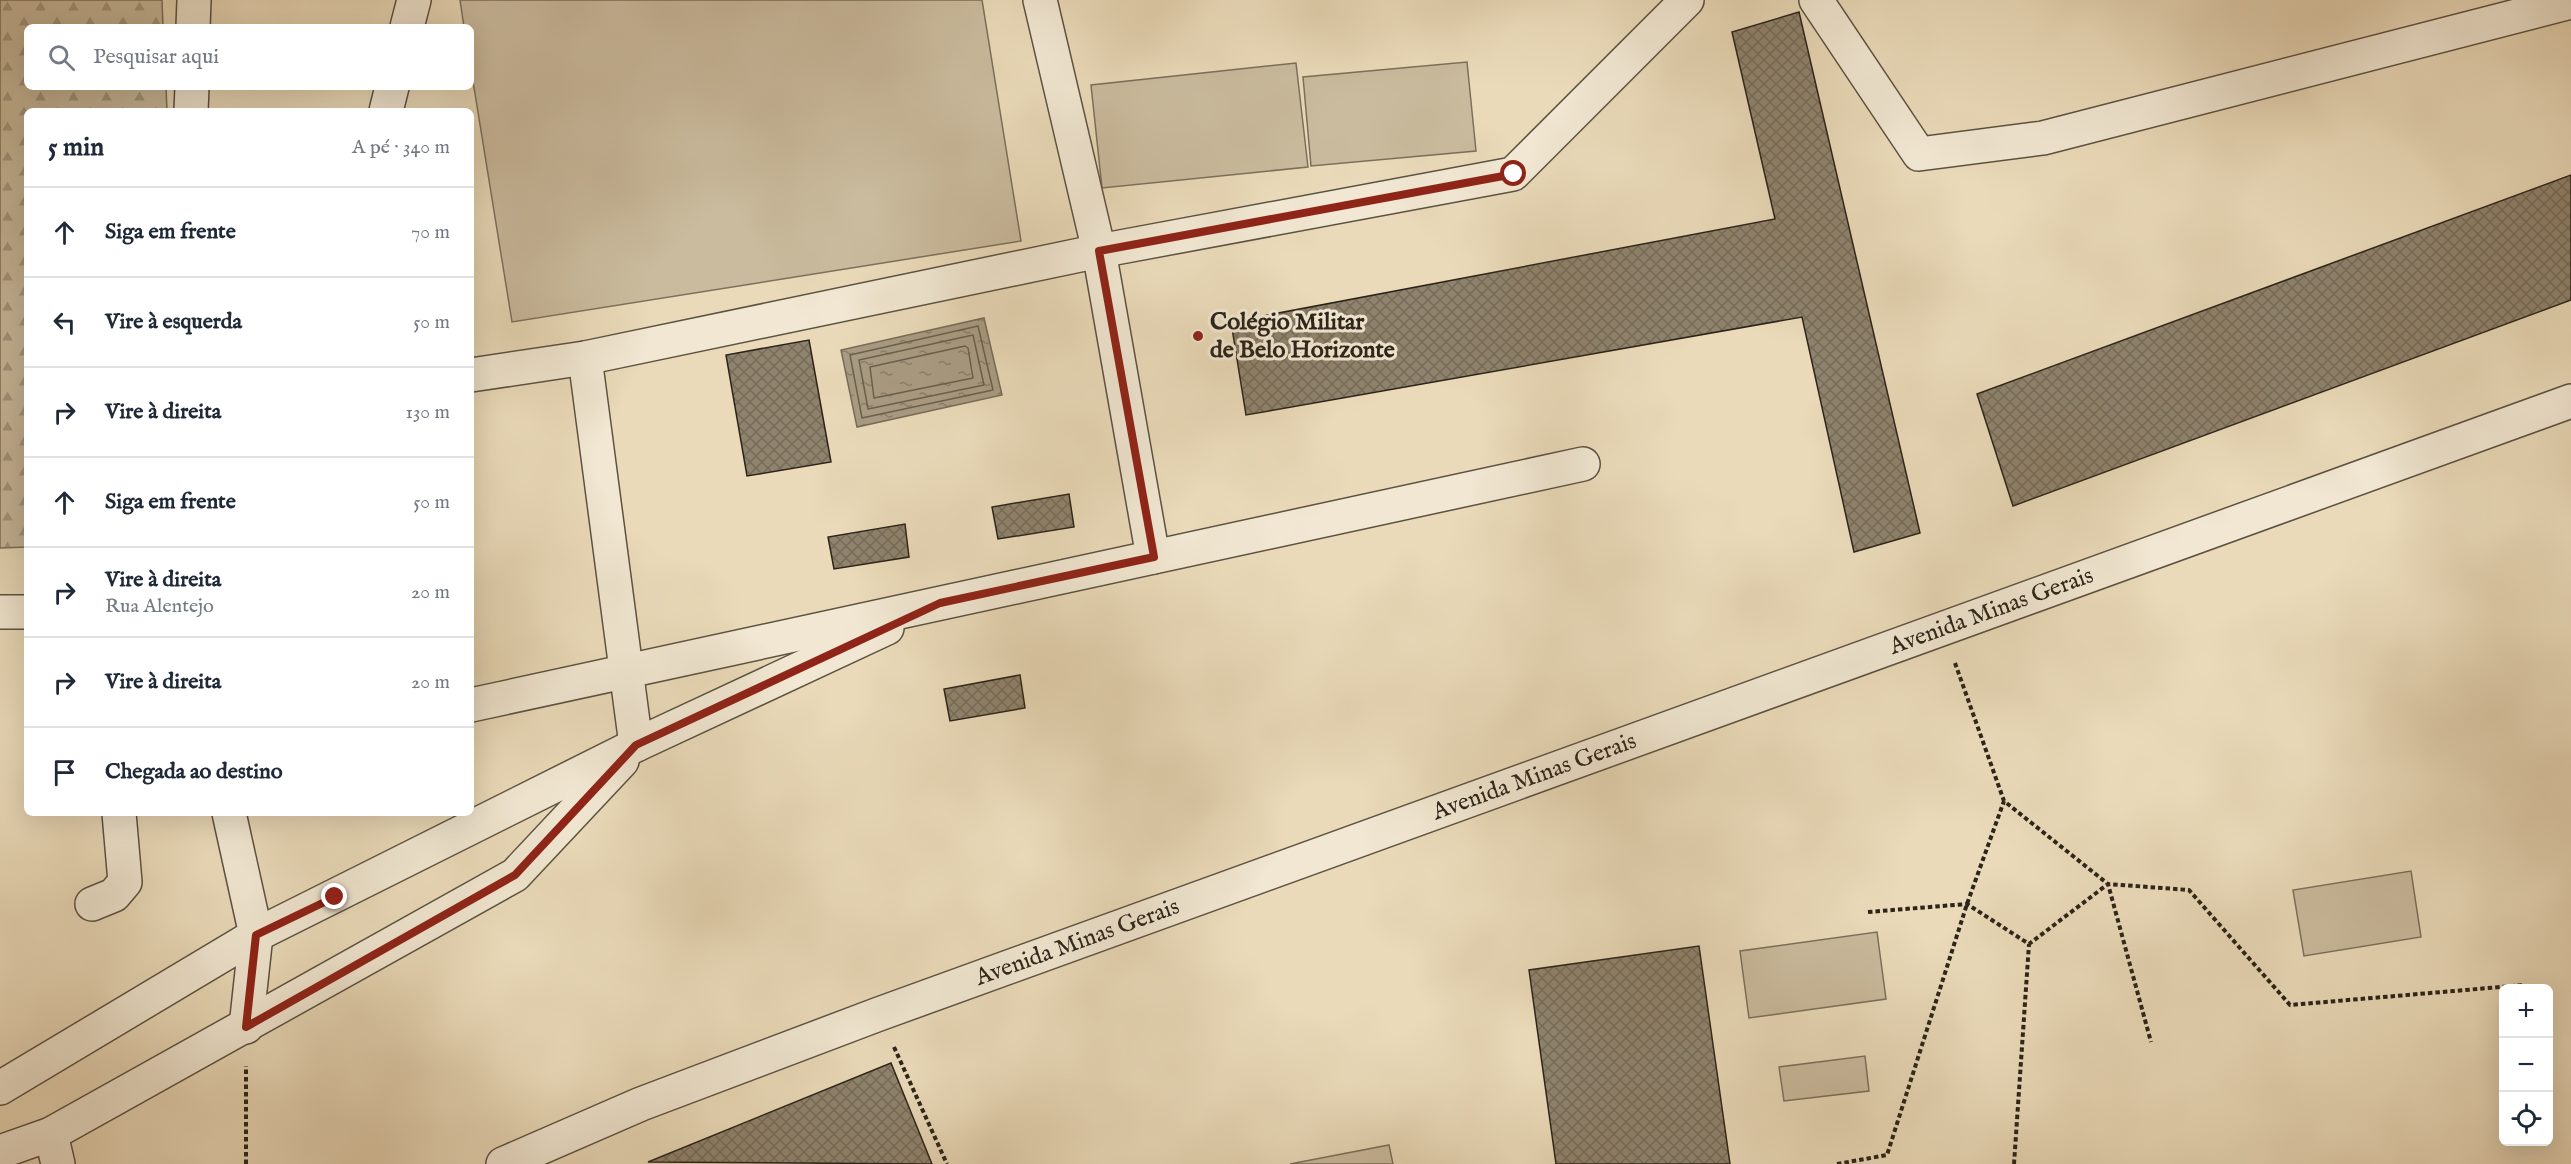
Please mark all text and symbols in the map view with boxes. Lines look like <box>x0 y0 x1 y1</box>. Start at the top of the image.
search box <box>24 24 474 90</box>
icon: search <box>45 41 78 74</box>
text: Pesquisar aqui <box>93 43 219 71</box>
text: 5 min <box>48 131 104 164</box>
text: A pé · 340 m <box>352 135 450 160</box>
route start <box>1500 160 1526 186</box>
icon: ahead <box>48 216 81 249</box>
text: Siga em frente <box>105 218 236 246</box>
text: 70 m <box>411 220 450 245</box>
icon: left <box>48 306 81 339</box>
place label: Colégio Militar de Belo Horizonte <box>1210 307 1395 366</box>
text: Vire à esquerda <box>105 308 242 336</box>
text: 50 m <box>413 310 450 335</box>
marker: Colégio Militar de Belo Horizonte <box>1191 329 1205 343</box>
icon: right <box>48 396 81 429</box>
text: Vire à direita <box>105 398 221 426</box>
text: 130 m <box>405 400 450 425</box>
icon: ahead <box>48 486 81 519</box>
text: Siga em frente <box>105 488 236 516</box>
text: 50 m <box>413 490 450 515</box>
street label: Avenida Minas Gerais <box>1884 560 2098 663</box>
text: Vire à direita <box>105 566 221 594</box>
icon: right <box>48 576 81 609</box>
text: 20 m <box>411 580 450 605</box>
text: Rua Alentejo <box>105 594 214 619</box>
icon: right <box>48 666 81 699</box>
text: Vire à direita <box>105 668 221 696</box>
text: 20 m <box>411 670 450 695</box>
street label: Avenida Minas Gerais <box>1427 725 1641 828</box>
icon: arrive <box>48 756 81 789</box>
text: Chegada ao destino <box>105 758 283 786</box>
route end <box>321 883 347 909</box>
street label: Avenida Minas Gerais <box>970 891 1184 994</box>
map controls <box>2499 984 2553 1146</box>
button: + <box>2499 984 2553 1038</box>
button: − <box>2499 1038 2553 1092</box>
button: locate <box>2499 1092 2553 1146</box>

